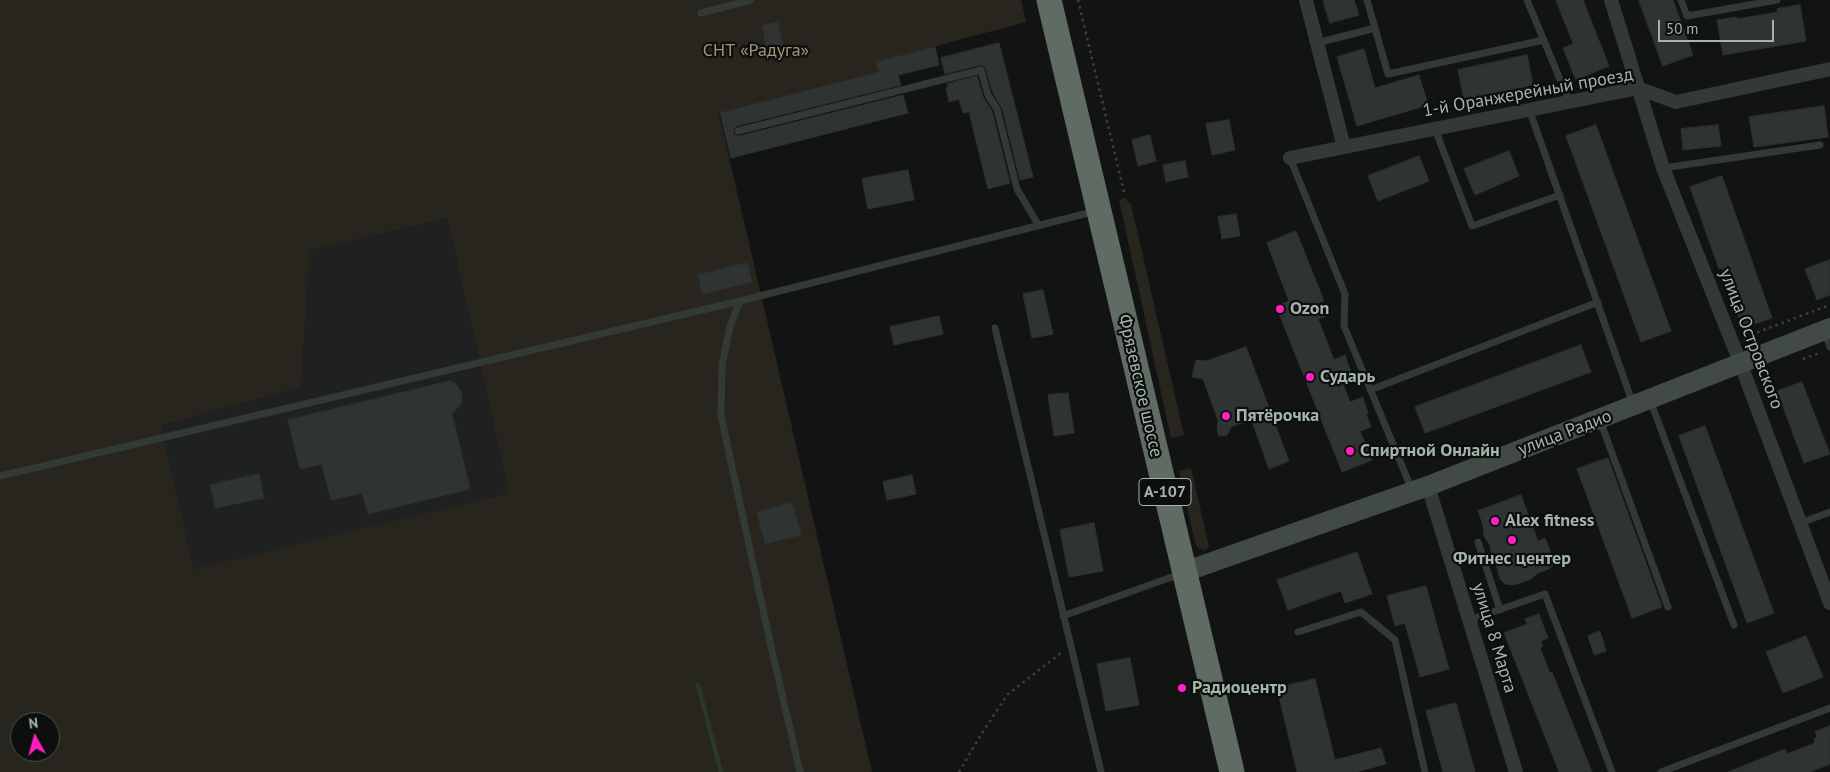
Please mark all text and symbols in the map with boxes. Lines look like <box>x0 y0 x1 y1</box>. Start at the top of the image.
scale bar <box>1660 10 1776 42</box>
text: 50 m <box>1666 19 1699 38</box>
park label: СНТ «Радуга» <box>703 40 809 62</box>
street label: 1-й Оранжерейный проезд <box>1421 64 1635 122</box>
street label: улица Островского <box>1714 266 1788 412</box>
place label: Ozon <box>1290 298 1329 320</box>
marker: Ozon <box>1274 303 1286 315</box>
street label: Фрязевское шоссе <box>1113 312 1167 460</box>
place label: Сударь <box>1320 366 1375 388</box>
marker: Сударь <box>1304 371 1316 383</box>
place label: Пятёрочка <box>1236 405 1319 427</box>
street label: улица Радио <box>1515 405 1615 461</box>
marker: Пятёрочка <box>1220 410 1232 422</box>
place label: Спиртной Онлайн <box>1360 440 1500 462</box>
marker: Спиртной Онлайн <box>1344 445 1356 457</box>
road number: А-107 <box>1139 478 1191 506</box>
place label: Alex fitness <box>1505 510 1594 532</box>
marker: Alex fitness <box>1489 515 1501 527</box>
marker: Фитнес центер <box>1506 534 1518 546</box>
place label: Фитнес центер <box>1453 548 1571 570</box>
street label: улица 8 Марта <box>1467 580 1521 696</box>
place label: Радиоцентр <box>1192 677 1287 699</box>
marker: Радиоцентр <box>1176 682 1188 694</box>
north arrow <box>10 712 60 762</box>
text: N <box>28 714 39 733</box>

